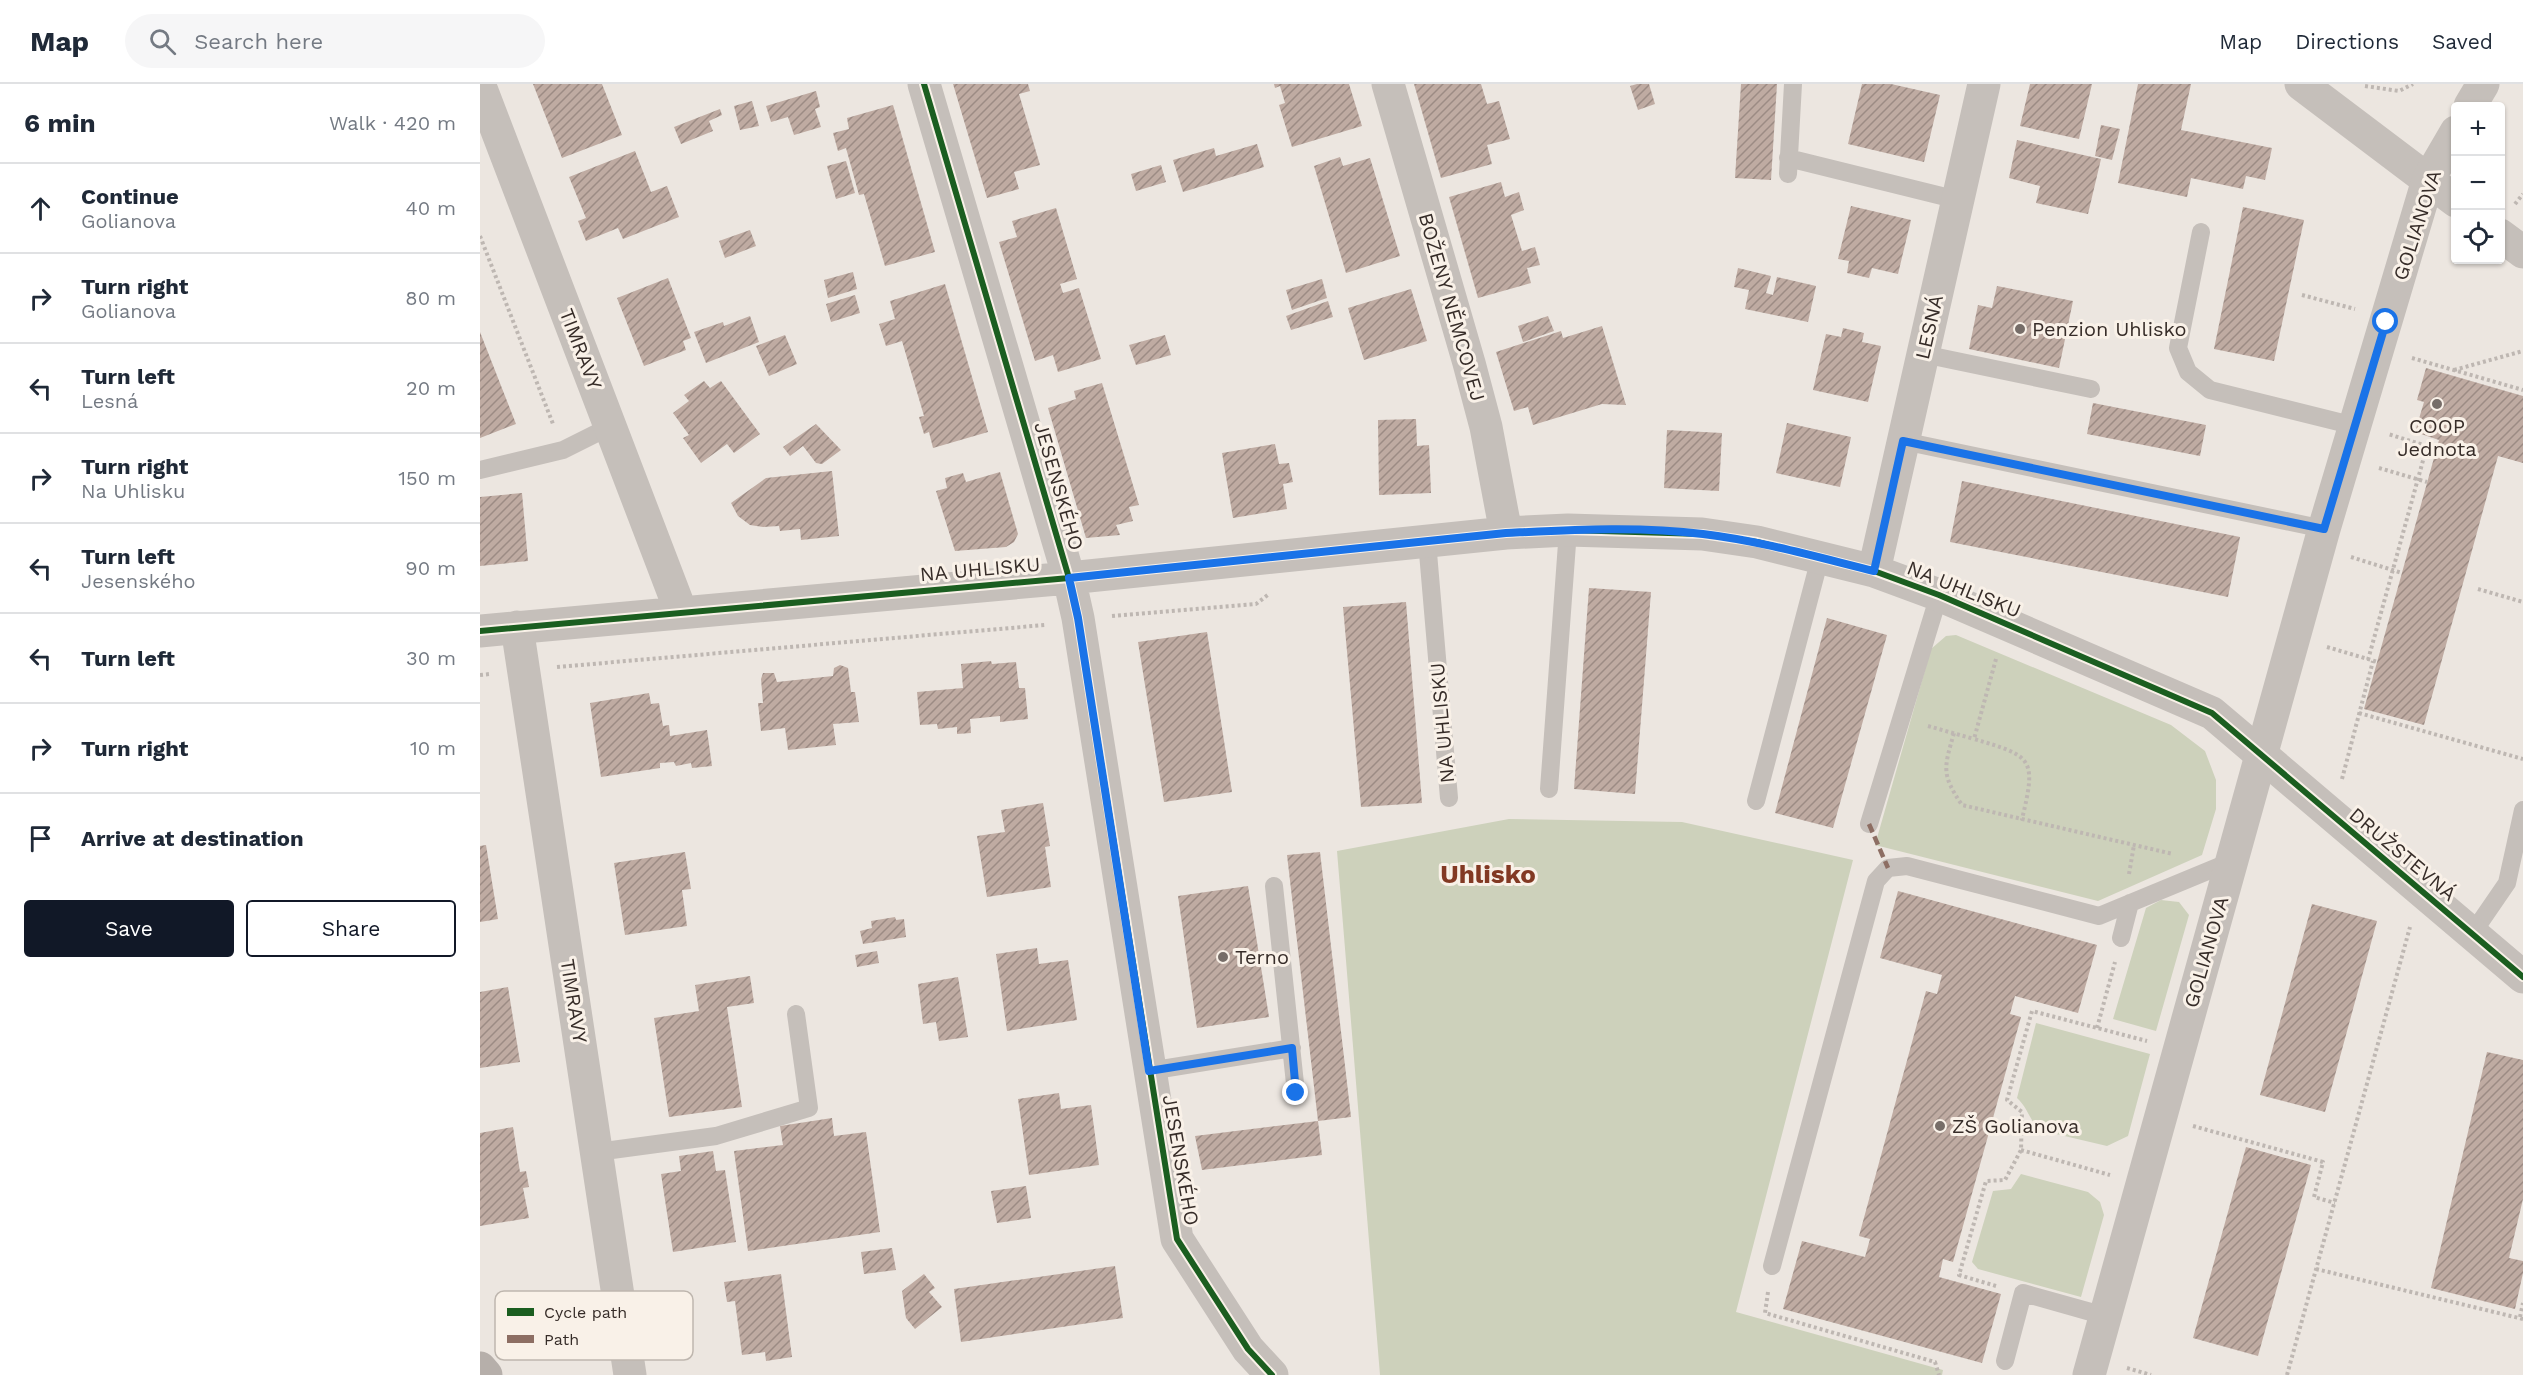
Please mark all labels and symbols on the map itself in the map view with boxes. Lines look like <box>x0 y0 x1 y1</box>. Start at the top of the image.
street label: GOLIANOVA <box>2388 167 2446 283</box>
street label: BOŽENY NĚMCOVEJ <box>1414 210 1490 404</box>
street label: LESNÁ <box>1910 292 1948 362</box>
street label: TIMRAVY <box>555 305 608 393</box>
route start <box>2372 308 2398 334</box>
place label: Penzion Uhlisko <box>2032 317 2187 341</box>
marker: Penzion Uhlisko <box>2013 322 2027 336</box>
marker: COOP Jednota <box>2430 397 2444 411</box>
place label: COOP Jednota <box>2397 414 2477 461</box>
street label: JESENSKÉHO <box>1029 419 1089 553</box>
street label: NA UHLISKU <box>919 552 1041 586</box>
street label: NA UHLISKU <box>1904 555 2024 623</box>
street label: NA UHLISKU <box>1425 662 1459 784</box>
street label: DRUŽSTEVNÁ <box>2345 802 2461 906</box>
district label: Uhlisko <box>1440 859 1536 889</box>
street label: GOLIANOVA <box>2179 894 2233 1010</box>
place label: Terno <box>1235 945 1289 969</box>
marker: Terno <box>1216 950 1230 964</box>
street label: TIMRAVY <box>556 957 593 1045</box>
route end <box>1282 1079 1308 1105</box>
street label: JESENSKÉHO <box>1158 1093 1204 1227</box>
place label: ZŠ Golianova <box>1952 1114 2079 1138</box>
marker: ZŠ Golianova <box>1933 1119 1947 1133</box>
legend <box>495 1291 693 1360</box>
text: Cycle path <box>544 1303 627 1322</box>
text: Path <box>544 1330 579 1349</box>

